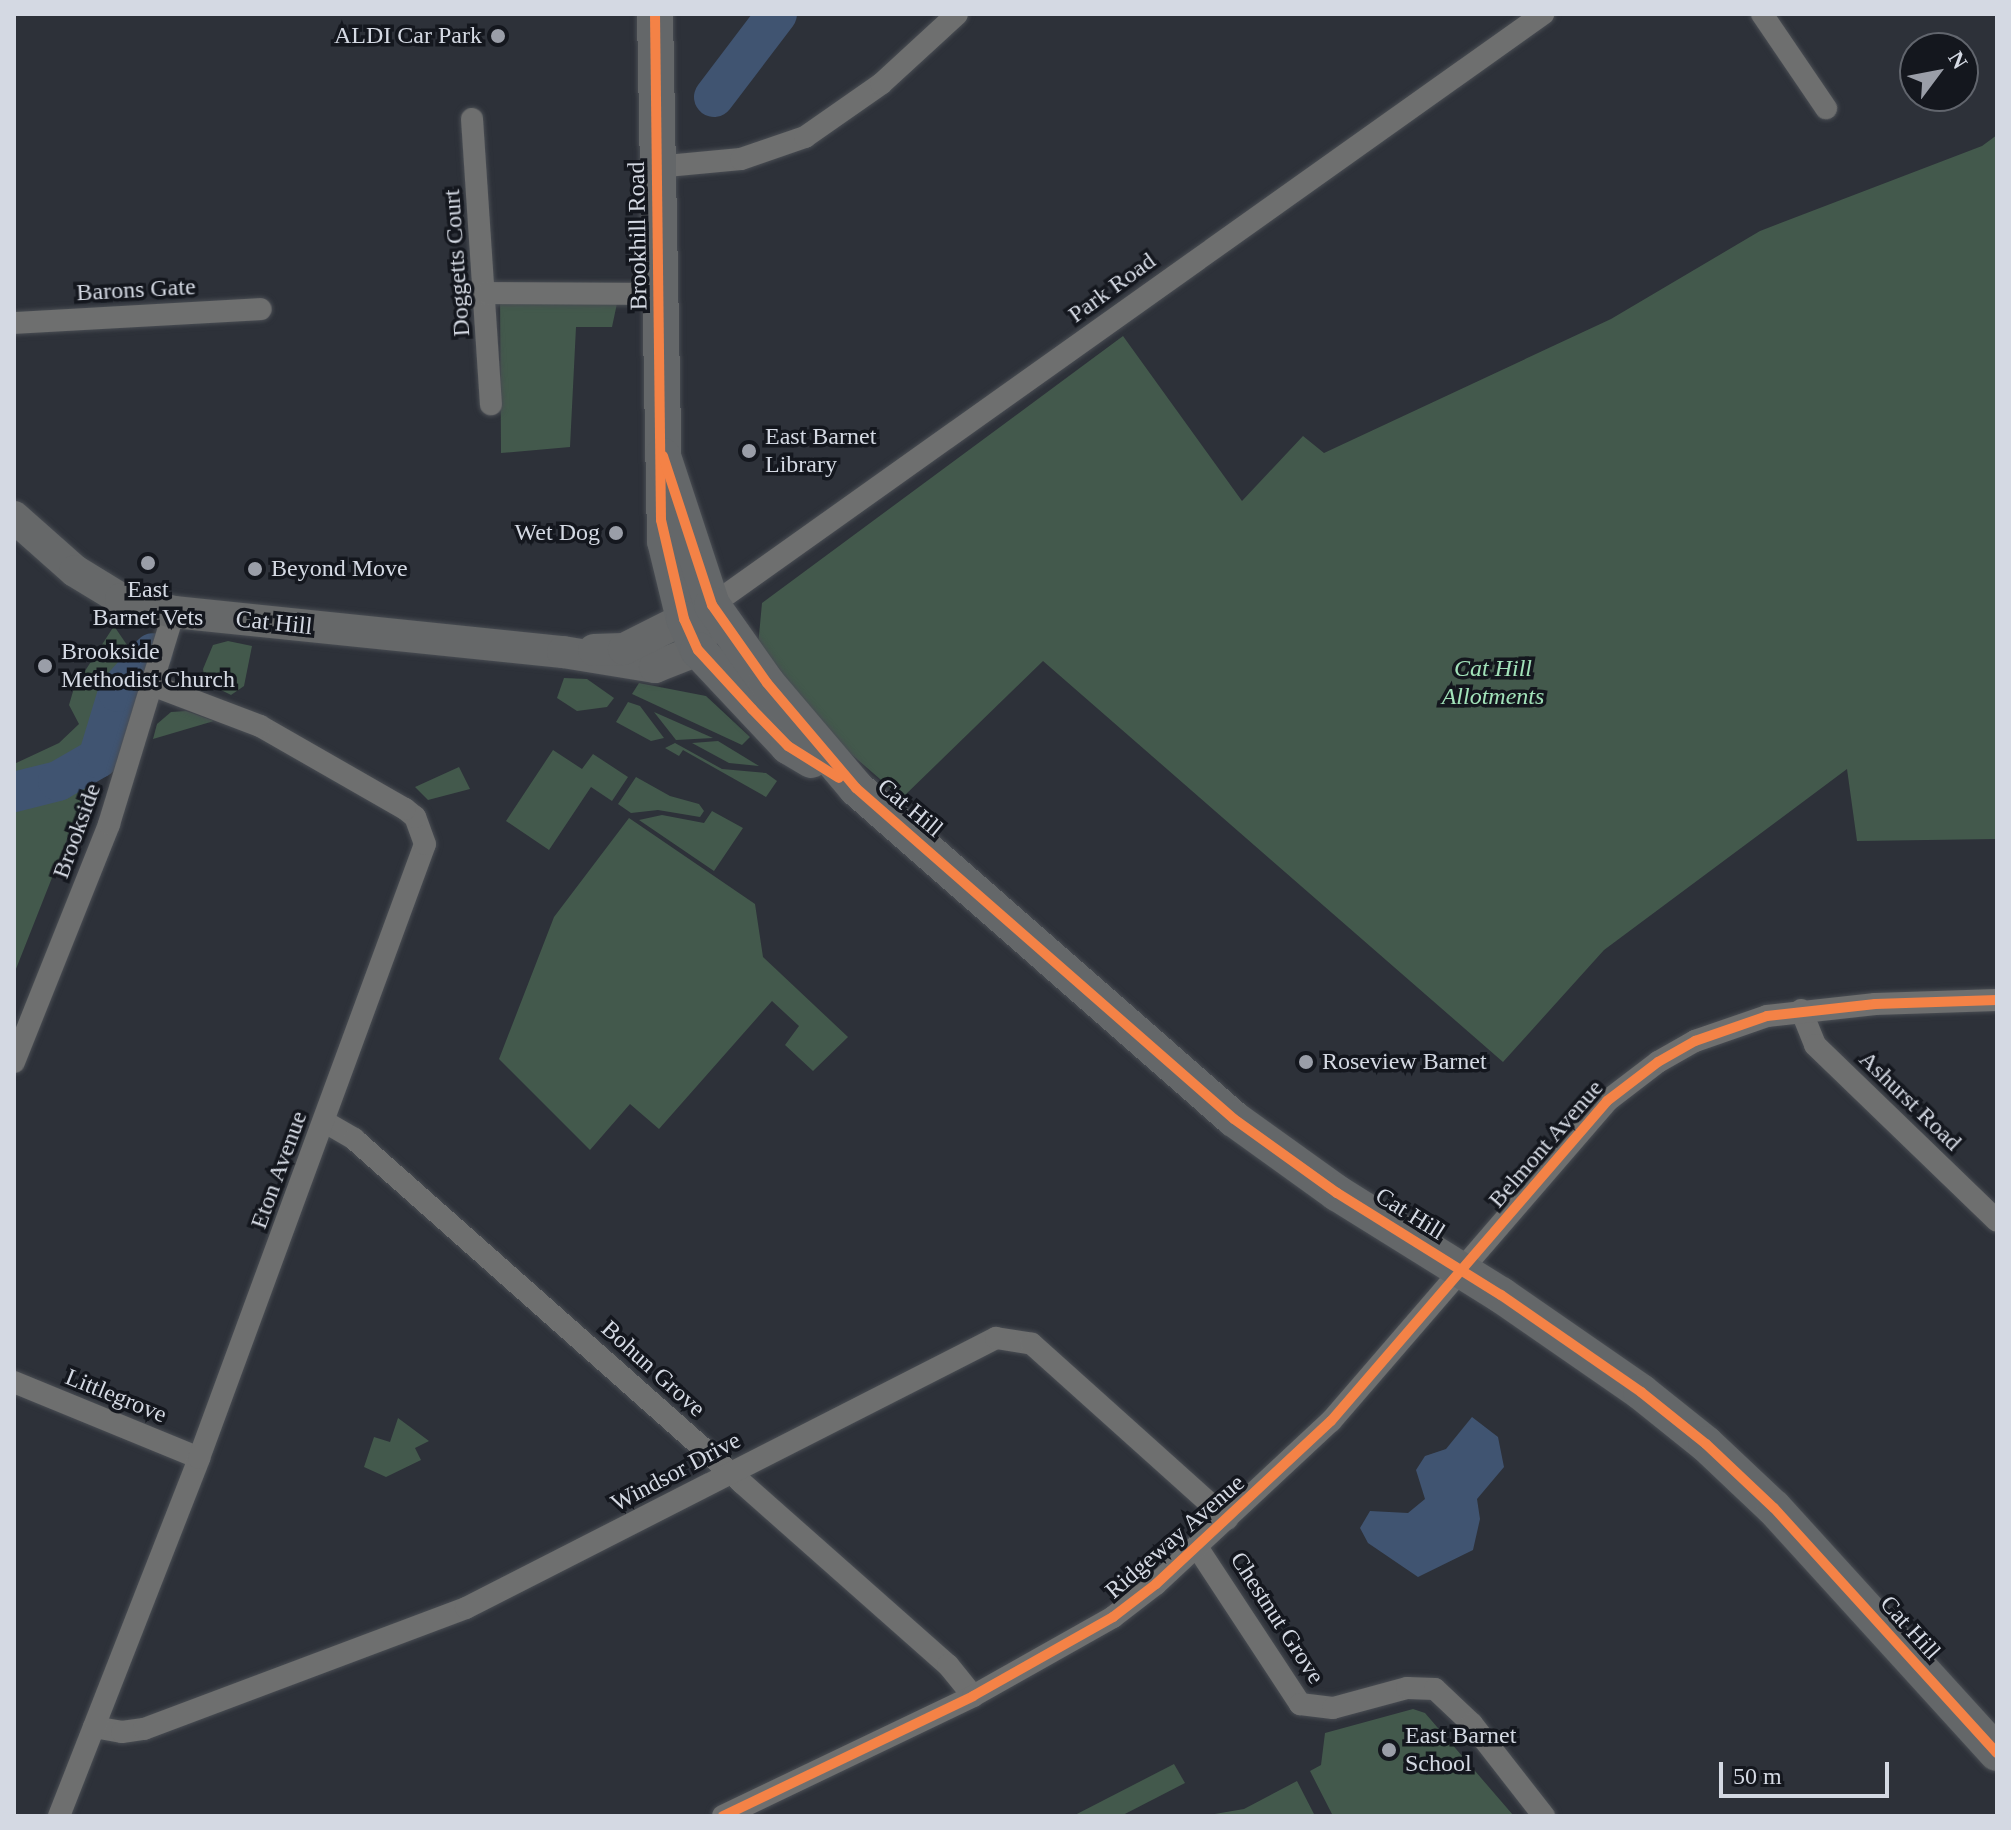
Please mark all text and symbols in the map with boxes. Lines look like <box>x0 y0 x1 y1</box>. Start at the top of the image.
place label: ALDI Car Park <box>334 22 482 50</box>
marker: ALDI Car Park <box>489 27 507 45</box>
north arrow <box>1899 32 1979 112</box>
text: N <box>1943 47 1973 73</box>
street label: Brookhill Road <box>622 161 654 311</box>
street label: Doggetts Court <box>437 189 477 337</box>
street label: Park Road <box>1063 247 1161 329</box>
street label: Barons Gate <box>76 272 196 308</box>
place label: East Barnet Library <box>765 423 876 479</box>
marker: East Barnet Library <box>740 442 758 460</box>
place label: Wet Dog <box>515 519 600 547</box>
marker: Wet Dog <box>607 524 625 542</box>
marker: East Barnet Vets <box>139 554 157 572</box>
place label: Beyond Move <box>271 555 408 583</box>
marker: Beyond Move <box>246 560 264 578</box>
place label: East Barnet Vets <box>92 576 204 632</box>
street label: Cat Hill <box>234 605 314 641</box>
place label: Brookside Methodist Church <box>61 638 235 694</box>
park label: Cat Hill Allotments <box>1442 655 1544 711</box>
marker: Brookside Methodist Church <box>36 657 54 675</box>
street label: Cat Hill <box>871 772 949 844</box>
street label: Brookside <box>47 780 107 882</box>
street label: Ashurst Road <box>1853 1045 1967 1157</box>
place label: Roseview Barnet <box>1322 1048 1487 1076</box>
marker: Roseview Barnet <box>1297 1053 1315 1071</box>
street label: Belmont Avenue <box>1482 1074 1610 1214</box>
street label: Eton Avenue <box>244 1107 314 1233</box>
street label: Cat Hill <box>1370 1181 1450 1247</box>
street label: Bohun Grove <box>595 1315 711 1423</box>
street label: Littlegrove <box>61 1363 171 1429</box>
street label: Windsor Drive <box>606 1426 746 1518</box>
street label: Ridgeway Avenue <box>1099 1468 1251 1606</box>
street label: Chestnut Grove <box>1224 1547 1330 1689</box>
street label: Cat Hill <box>1874 1590 1946 1666</box>
place label: East Barnet School <box>1405 1722 1516 1778</box>
marker: East Barnet School <box>1380 1741 1398 1759</box>
scale bar <box>1723 1746 1893 1796</box>
text: 50 m <box>1733 1763 1782 1789</box>

